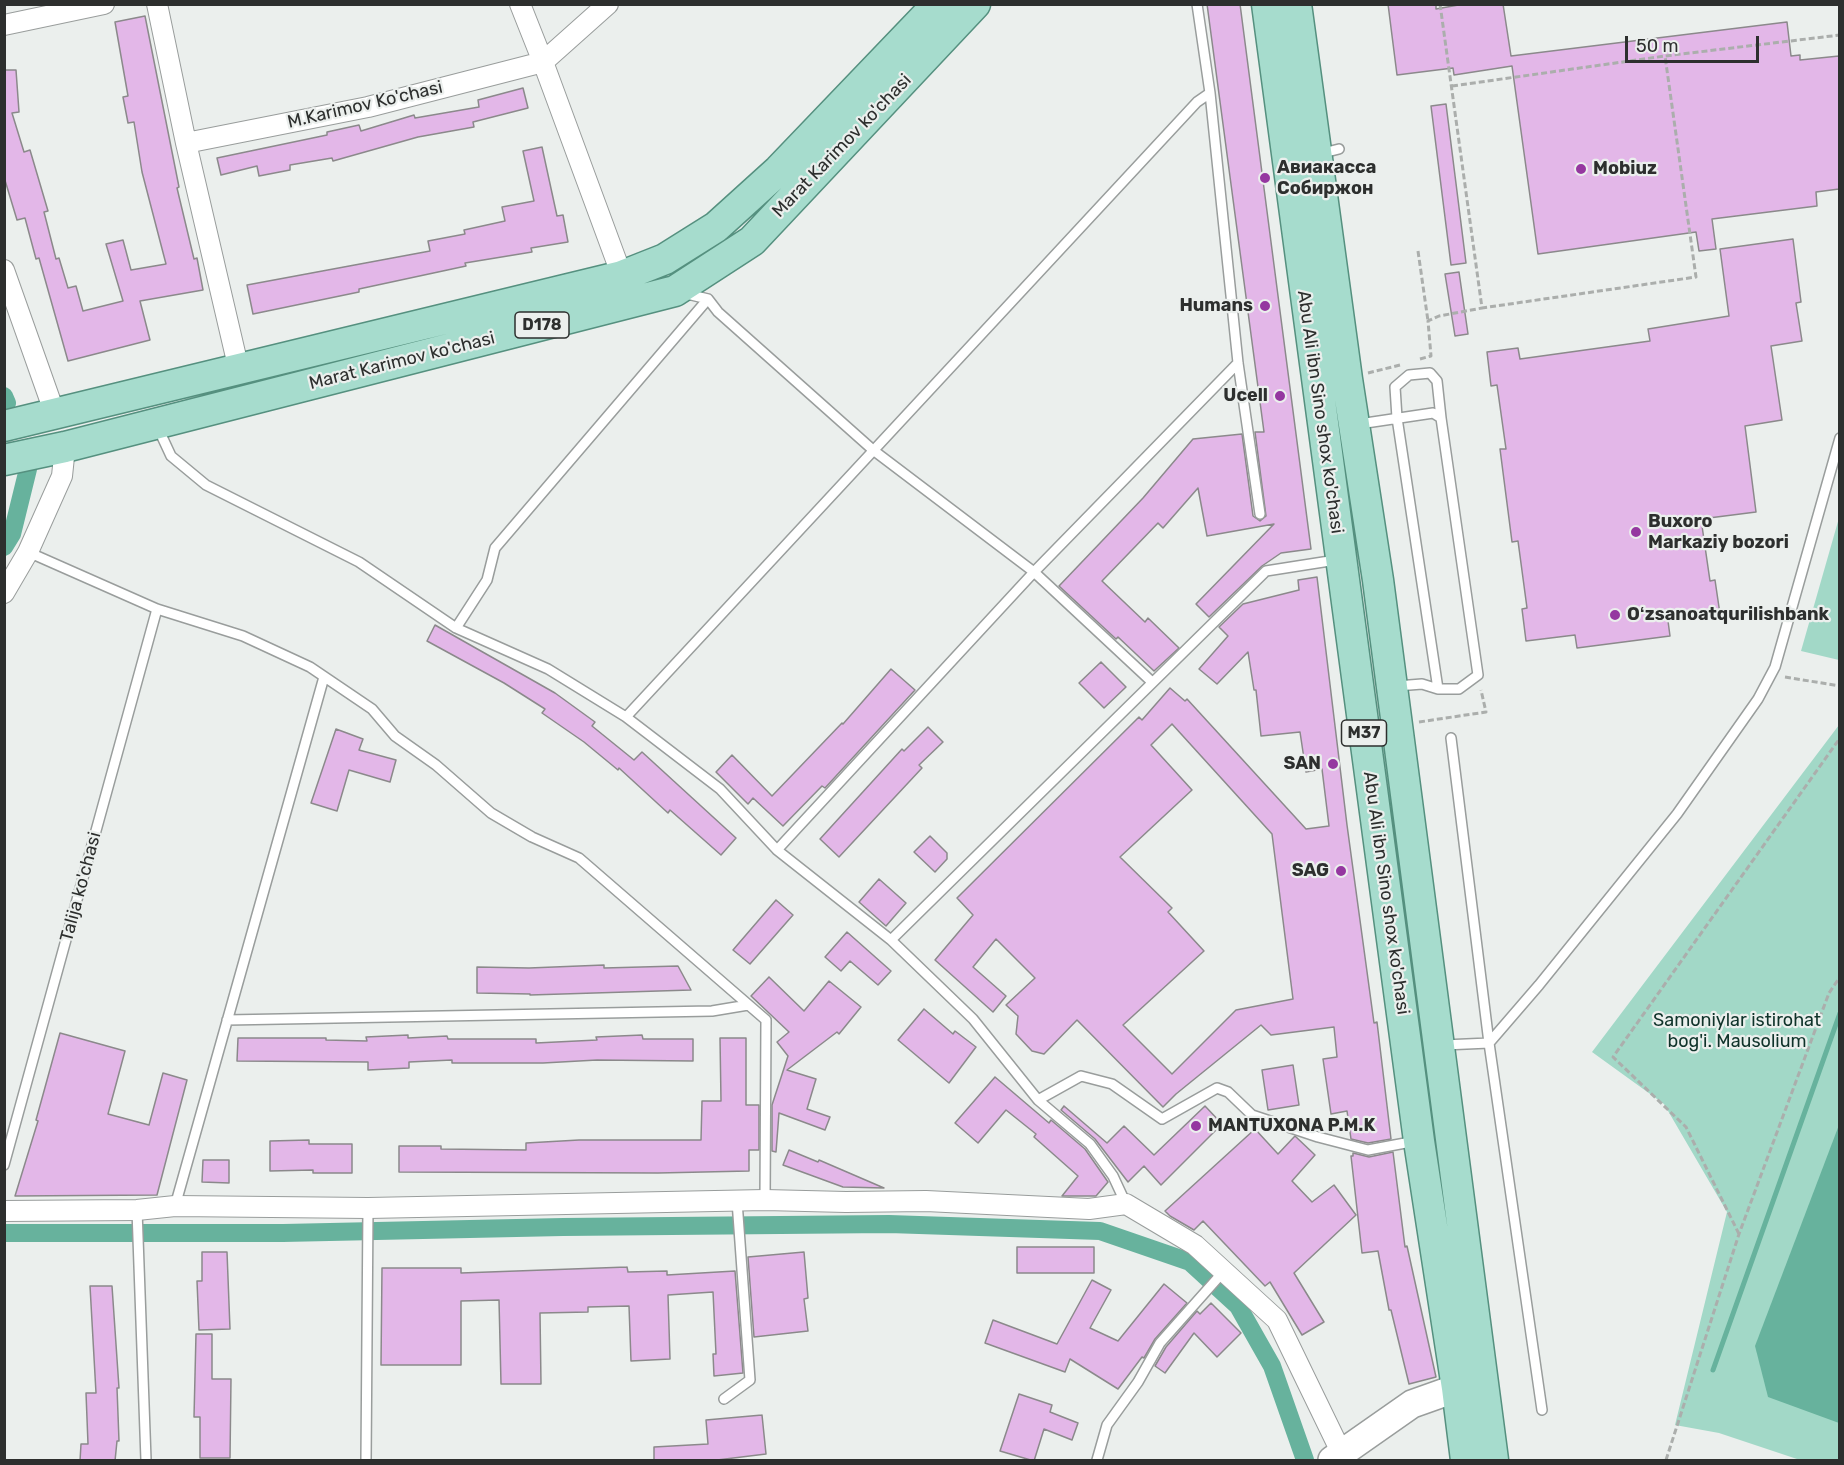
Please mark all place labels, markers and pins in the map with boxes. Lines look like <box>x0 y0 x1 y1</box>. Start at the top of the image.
place label: Авиакасса Собиржон <box>1277 157 1376 200</box>
place label: Mobiuz <box>1593 158 1657 180</box>
marker: Mobiuz <box>1574 162 1588 176</box>
marker: Авиакасса Собиржон <box>1258 171 1272 185</box>
place label: Humans <box>1179 295 1253 317</box>
marker: Humans <box>1258 299 1272 313</box>
place label: Ucell <box>1223 385 1268 407</box>
marker: Ucell <box>1273 389 1287 403</box>
place label: Buxoro Markaziy bozori <box>1648 511 1789 554</box>
marker: Buxoro Markaziy bozori <box>1629 525 1643 539</box>
place label: Oʻzsanoatqurilishbank <box>1627 604 1829 626</box>
marker: Oʻzsanoatqurilishbank <box>1608 608 1622 622</box>
place label: SAN <box>1283 753 1321 775</box>
marker: SAN <box>1326 757 1340 771</box>
place label: SAG <box>1292 860 1329 882</box>
marker: SAG <box>1334 864 1348 878</box>
place label: MANTUXONA P.M.K <box>1208 1115 1375 1137</box>
marker: MANTUXONA P.M.K <box>1189 1119 1203 1133</box>

